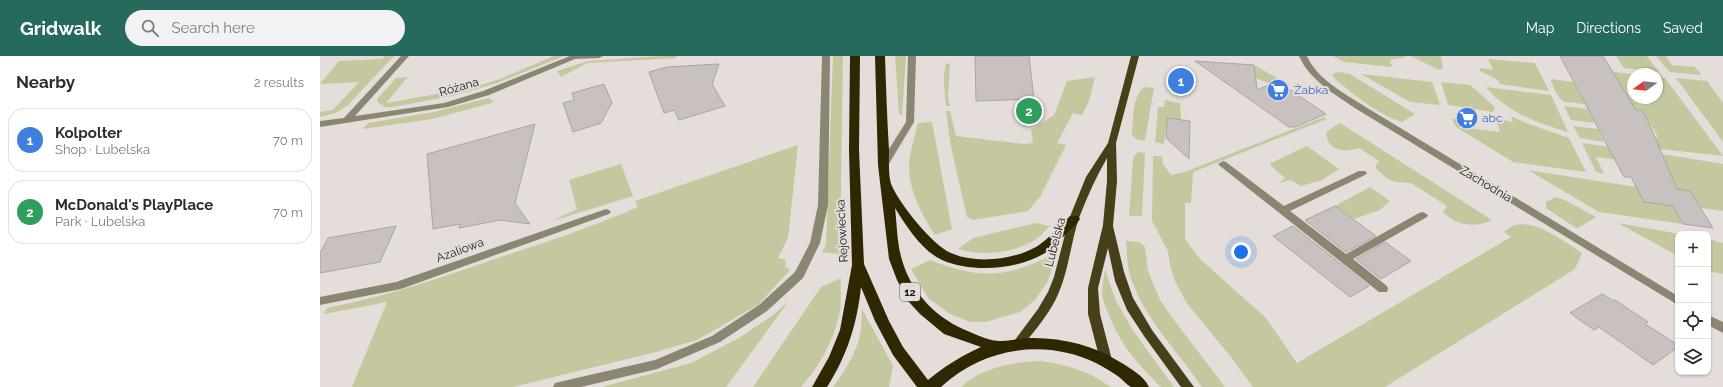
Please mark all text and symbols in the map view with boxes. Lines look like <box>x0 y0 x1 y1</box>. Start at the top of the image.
search box <box>125 10 405 46</box>
text: Gridwalk <box>20 17 101 39</box>
icon: search <box>139 17 161 39</box>
text: Search here <box>171 19 255 37</box>
text: Map <box>1526 20 1554 36</box>
text: Directions <box>1576 20 1641 36</box>
text: Saved <box>1663 20 1703 36</box>
pin: 1 <box>1168 66 1194 96</box>
north arrow <box>1627 68 1663 104</box>
text: Nearby <box>16 72 75 92</box>
text: 2 results <box>254 75 304 90</box>
street label: Różana <box>438 75 480 99</box>
supermarket icon: Żabka <box>1265 77 1291 103</box>
place label: Żabka <box>1294 83 1328 97</box>
pin: 2 <box>1016 96 1042 126</box>
supermarket icon: abc <box>1454 105 1480 131</box>
place label: abc <box>1482 111 1503 125</box>
text: Kolpolter <box>55 124 122 142</box>
text: 1 <box>27 133 33 148</box>
text: 70 m <box>273 133 303 148</box>
text: Shop · Lubelska <box>55 142 150 157</box>
street label: Zachodnia <box>1457 163 1515 205</box>
text: McDonald's PlayPlace <box>55 196 213 214</box>
street label: Rejowiecka <box>833 199 851 263</box>
text: 2 <box>26 205 34 220</box>
text: 70 m <box>273 205 303 220</box>
text: Park · Lubelska <box>55 214 145 229</box>
street label: Lubelska <box>1042 216 1068 268</box>
map controls <box>1675 231 1711 375</box>
button: + <box>1675 231 1711 267</box>
street label: Azaliowa <box>434 235 486 265</box>
your location <box>1231 242 1251 262</box>
button: − <box>1675 267 1711 303</box>
road number: 12 <box>900 283 920 301</box>
button: locate <box>1675 303 1711 339</box>
button: layers <box>1675 339 1711 375</box>

